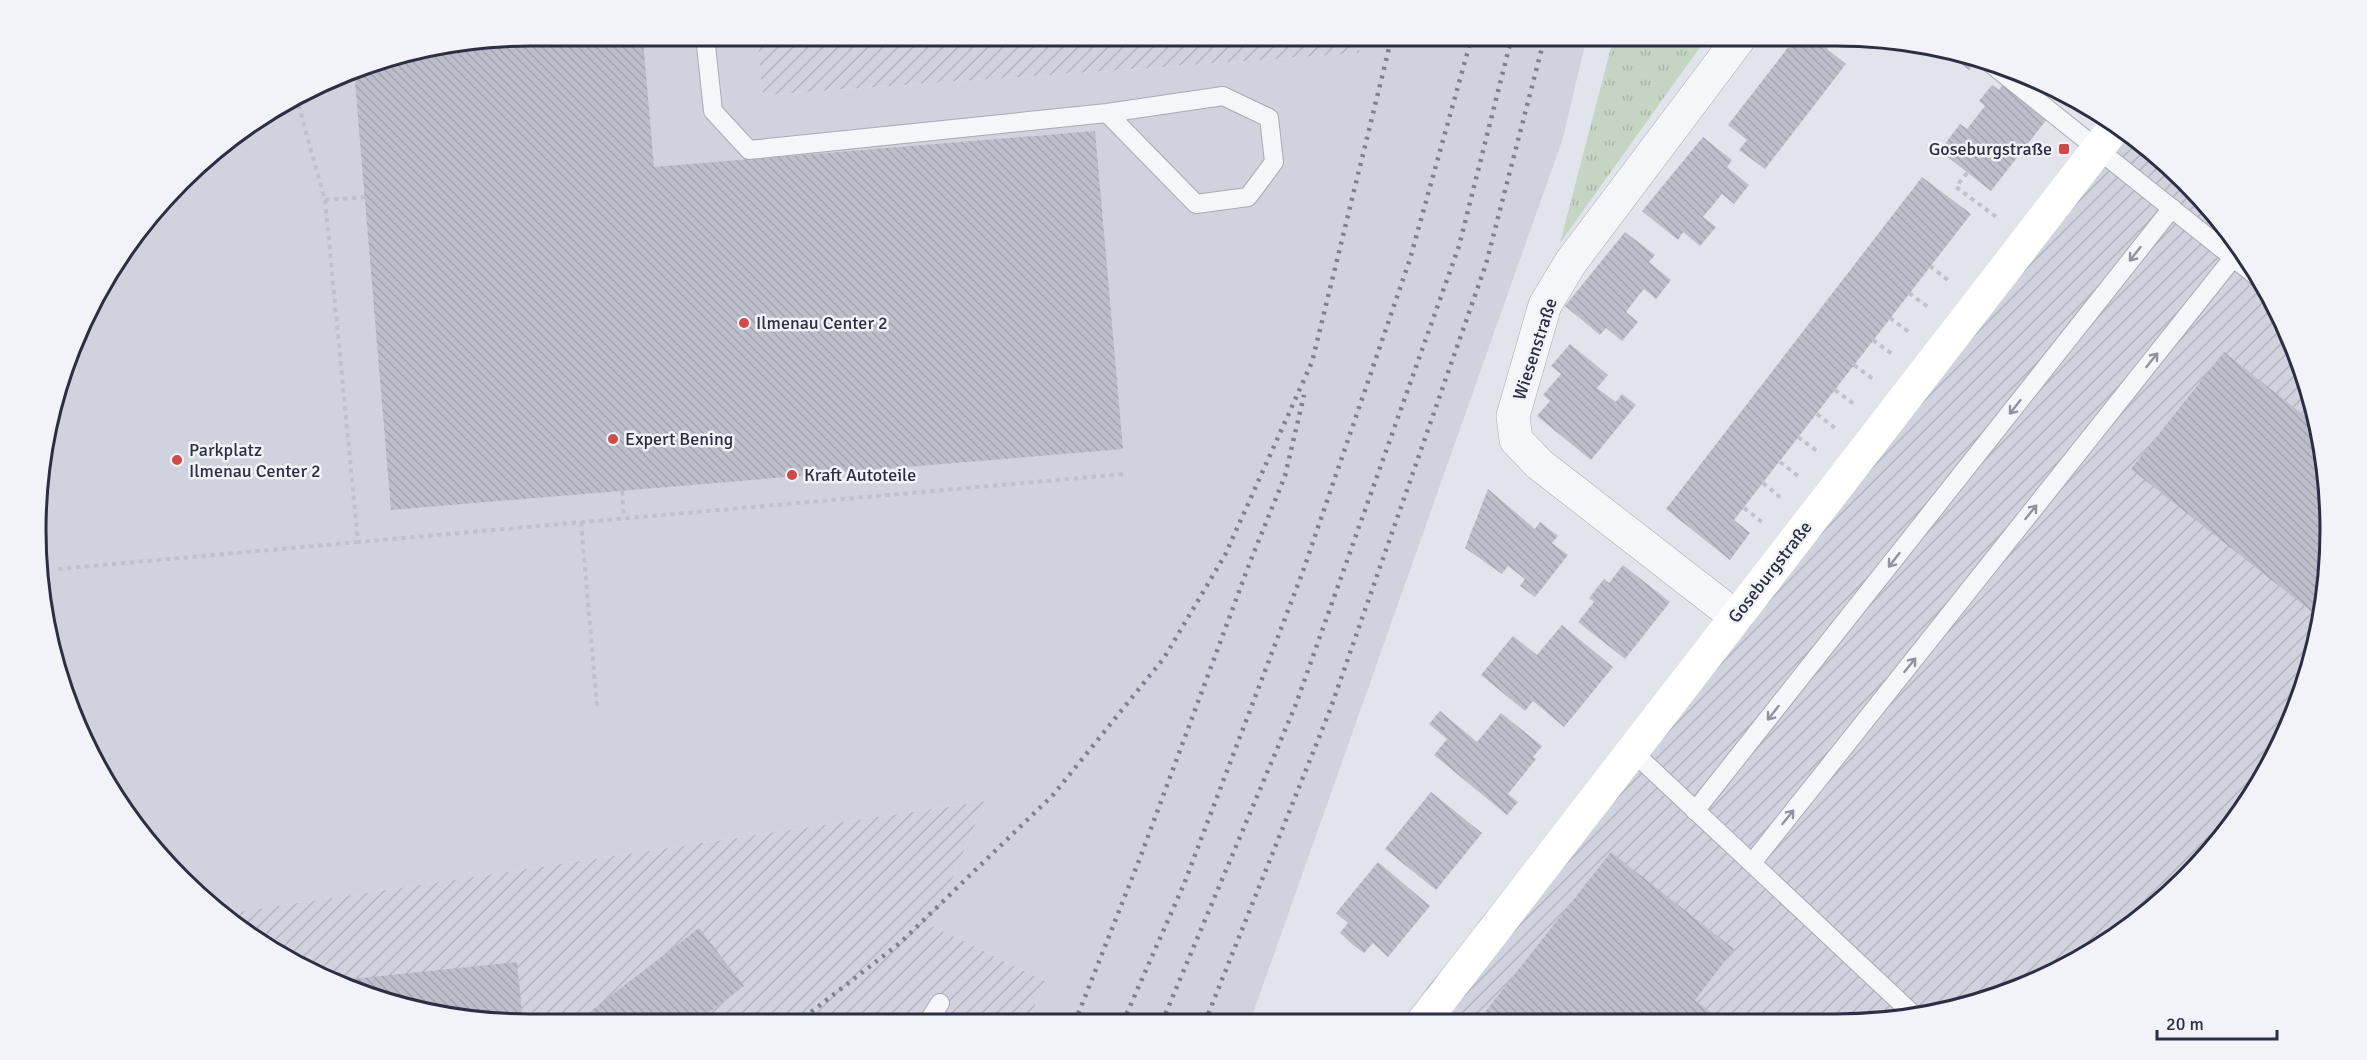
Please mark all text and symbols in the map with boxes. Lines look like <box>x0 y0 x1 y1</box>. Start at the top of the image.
place label: Goseburgstraße <box>1929 138 2052 160</box>
marker: Goseburgstraße <box>2057 142 2071 156</box>
one-way arrow <box>2129 246 2142 262</box>
street label: Wiesenstraße <box>1508 295 1562 403</box>
place label: Ilmenau Center 2 <box>756 312 888 334</box>
marker: Ilmenau Center 2 <box>737 316 751 330</box>
one-way arrow <box>2146 352 2159 368</box>
one-way arrow <box>2008 399 2021 415</box>
place label: Expert Bening <box>625 428 733 450</box>
marker: Expert Bening <box>606 432 620 446</box>
place label: Parkplatz Ilmenau Center 2 <box>189 439 321 482</box>
marker: Parkplatz Ilmenau Center 2 <box>170 453 184 467</box>
place label: Kraft Autoteile <box>804 464 916 486</box>
marker: Kraft Autoteile <box>785 468 799 482</box>
one-way arrow <box>2024 504 2037 520</box>
street label: Goseburgstraße <box>1723 517 1817 627</box>
one-way arrow <box>1887 552 1900 568</box>
one-way arrow <box>1903 657 1916 673</box>
one-way arrow <box>1766 705 1779 721</box>
one-way arrow <box>1782 809 1795 825</box>
scale bar <box>2157 1003 2277 1041</box>
text: 20 m <box>2166 1013 2204 1035</box>

